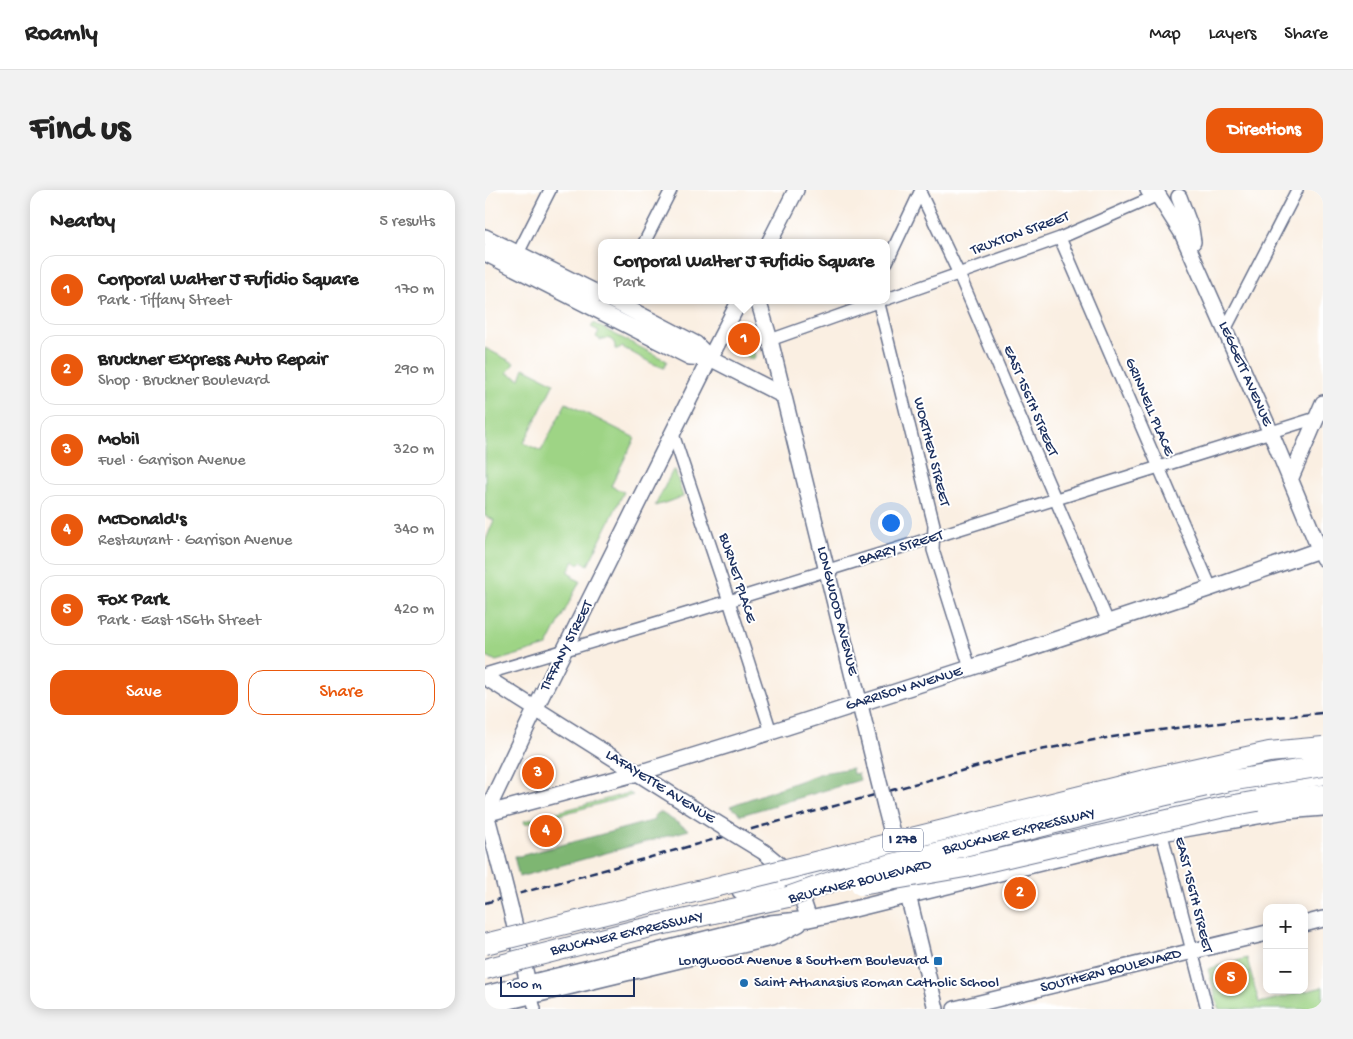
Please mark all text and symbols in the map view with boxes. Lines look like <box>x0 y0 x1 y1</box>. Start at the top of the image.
text: Roamly <box>25 20 98 49</box>
text: Map <box>1149 24 1181 45</box>
text: Layers <box>1209 24 1256 45</box>
text: Share <box>1284 24 1328 45</box>
button: Directions <box>1206 108 1323 153</box>
text: Find us <box>30 110 130 151</box>
street label: TRUXTON STREET <box>967 207 1073 260</box>
text: Nearby <box>50 210 115 235</box>
text: 5 results <box>380 213 435 232</box>
popup <box>598 239 890 304</box>
text: Corporal Walter J Fufidio Square <box>614 251 874 274</box>
text: Corporal Walter J Fufidio Square <box>98 269 359 292</box>
text: Park <box>614 274 644 293</box>
text: 1 <box>64 281 70 300</box>
text: 170 m <box>395 281 434 300</box>
text: Park · Tiffany Street <box>98 292 231 311</box>
street label: LEGGETT AVENUE <box>1214 319 1276 430</box>
pin: 1 <box>728 320 760 358</box>
street label: EAST 156TH STREET <box>998 343 1062 460</box>
text: Bruckner Express Auto Repair <box>98 349 327 372</box>
street label: GRINNELL PLACE <box>1120 355 1178 459</box>
text: 2 <box>63 361 71 380</box>
text: 290 m <box>394 361 434 380</box>
text: Shop · Bruckner Boulevard <box>98 372 269 391</box>
street label: WORTHEN STREET <box>909 396 954 510</box>
text: Mobil <box>98 429 139 452</box>
text: 3 <box>63 441 71 460</box>
text: 320 m <box>394 441 434 460</box>
text: Fuel · Garrison Avenue <box>98 452 246 471</box>
text: McDonald's <box>98 509 187 532</box>
your location <box>878 510 904 536</box>
text: 4 <box>63 521 71 540</box>
text: 340 m <box>394 521 434 540</box>
street label: BARRY STREET <box>855 526 947 570</box>
street label: BURNET PLACE <box>714 530 760 625</box>
text: Restaurant · Garrison Avenue <box>98 532 292 551</box>
street label: LONGWOOD AVENUE <box>812 545 862 678</box>
text: Fox Park <box>98 589 168 612</box>
street label: TIFFANY STREET <box>536 597 598 695</box>
text: 5 <box>63 601 71 620</box>
text: 420 m <box>394 601 434 620</box>
text: Park · East 156th Street <box>98 612 261 631</box>
street label: GARRISON AVENUE <box>843 662 965 715</box>
button: Save <box>50 670 238 715</box>
button: Share <box>248 670 435 715</box>
street label: LAFAYETTE AVENUE <box>602 746 719 828</box>
pin: 3 <box>522 754 554 792</box>
street label: BRUCKNER EXPRESSWAY <box>940 804 1097 860</box>
pin: 4 <box>530 812 562 850</box>
road number: I 278 <box>883 828 923 852</box>
street label: EAST 156TH STREET <box>1170 835 1216 956</box>
street label: BRUCKNER BOULEVARD <box>786 856 933 909</box>
pin: 2 <box>1004 874 1036 912</box>
map controls <box>1263 904 1308 994</box>
button: + <box>1263 904 1308 949</box>
street label: BRUCKNER EXPRESSWAY <box>548 908 705 961</box>
street label: SOUTHERN BOULEVARD <box>1039 945 1184 997</box>
button: − <box>1263 949 1308 994</box>
place label: Longwood Avenue & Southern Boulevard <box>678 952 929 970</box>
marker: Longwood Avenue & Southern Boulevard <box>932 955 944 967</box>
pin: 5 <box>1215 959 1247 997</box>
scale bar <box>500 974 635 997</box>
place label: Saint Athanasius Roman Catholic School <box>754 974 999 992</box>
text: 100 m <box>507 977 542 994</box>
marker: Saint Athanasius Roman Catholic School <box>738 977 750 989</box>

